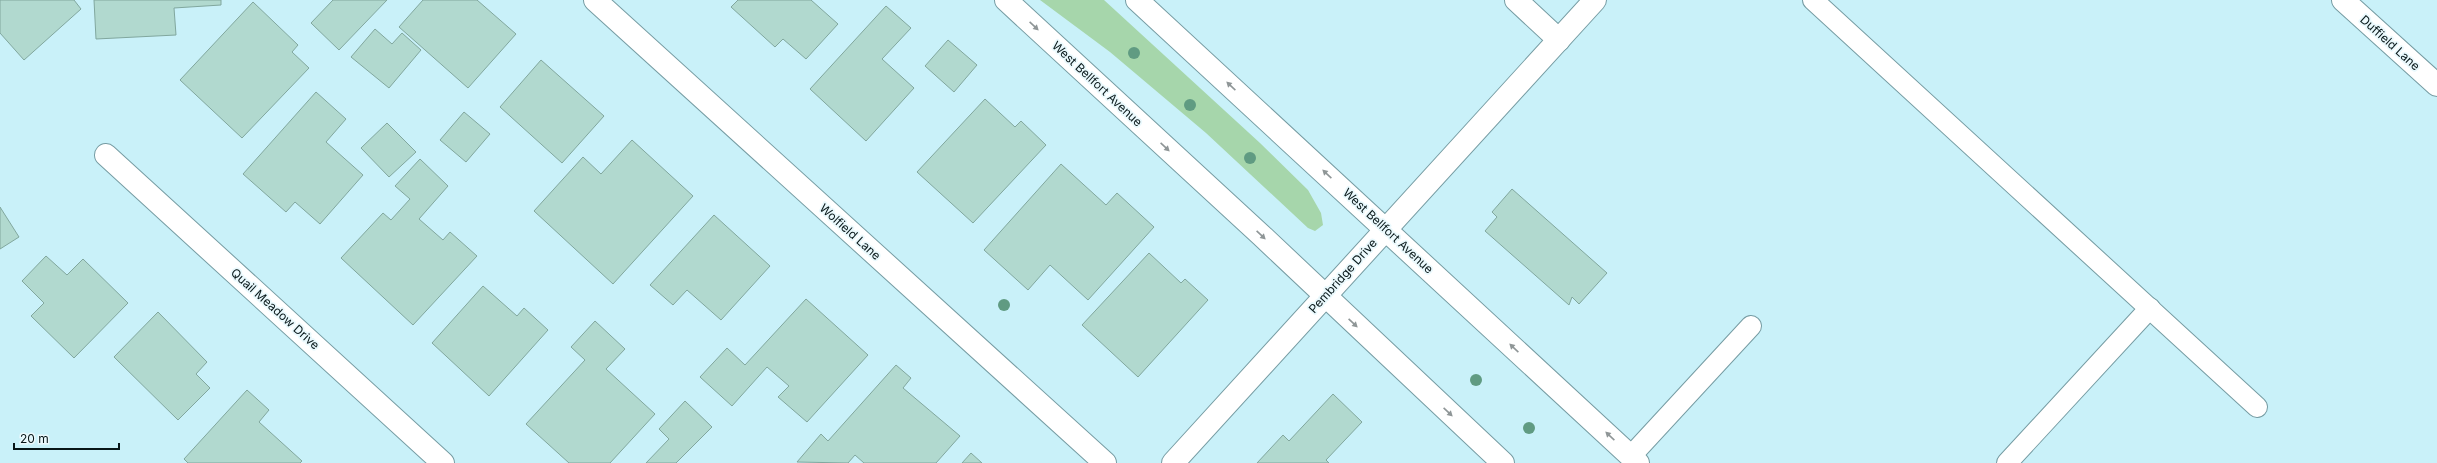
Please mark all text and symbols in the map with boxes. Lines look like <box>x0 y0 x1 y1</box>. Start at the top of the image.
street label: Duffield Lane <box>2357 12 2423 73</box>
one-way arrow <box>1029 22 1040 31</box>
street label: West Bellfort Avenue <box>1049 38 1146 129</box>
one-way arrow <box>1226 81 1236 91</box>
one-way arrow <box>1161 142 1170 151</box>
one-way arrow <box>1321 170 1332 179</box>
street label: West Bellfort Avenue <box>1340 185 1437 276</box>
street label: Wolfield Lane <box>817 200 884 263</box>
one-way arrow <box>1256 230 1266 240</box>
street label: Pembridge Drive <box>1305 235 1380 316</box>
street label: Quail Meadow Drive <box>228 265 323 352</box>
one-way arrow <box>1348 318 1358 328</box>
one-way arrow <box>1510 344 1519 353</box>
one-way arrow <box>1443 407 1453 417</box>
scale bar <box>14 425 119 451</box>
text: 20 m <box>20 431 49 446</box>
one-way arrow <box>1605 432 1615 441</box>

